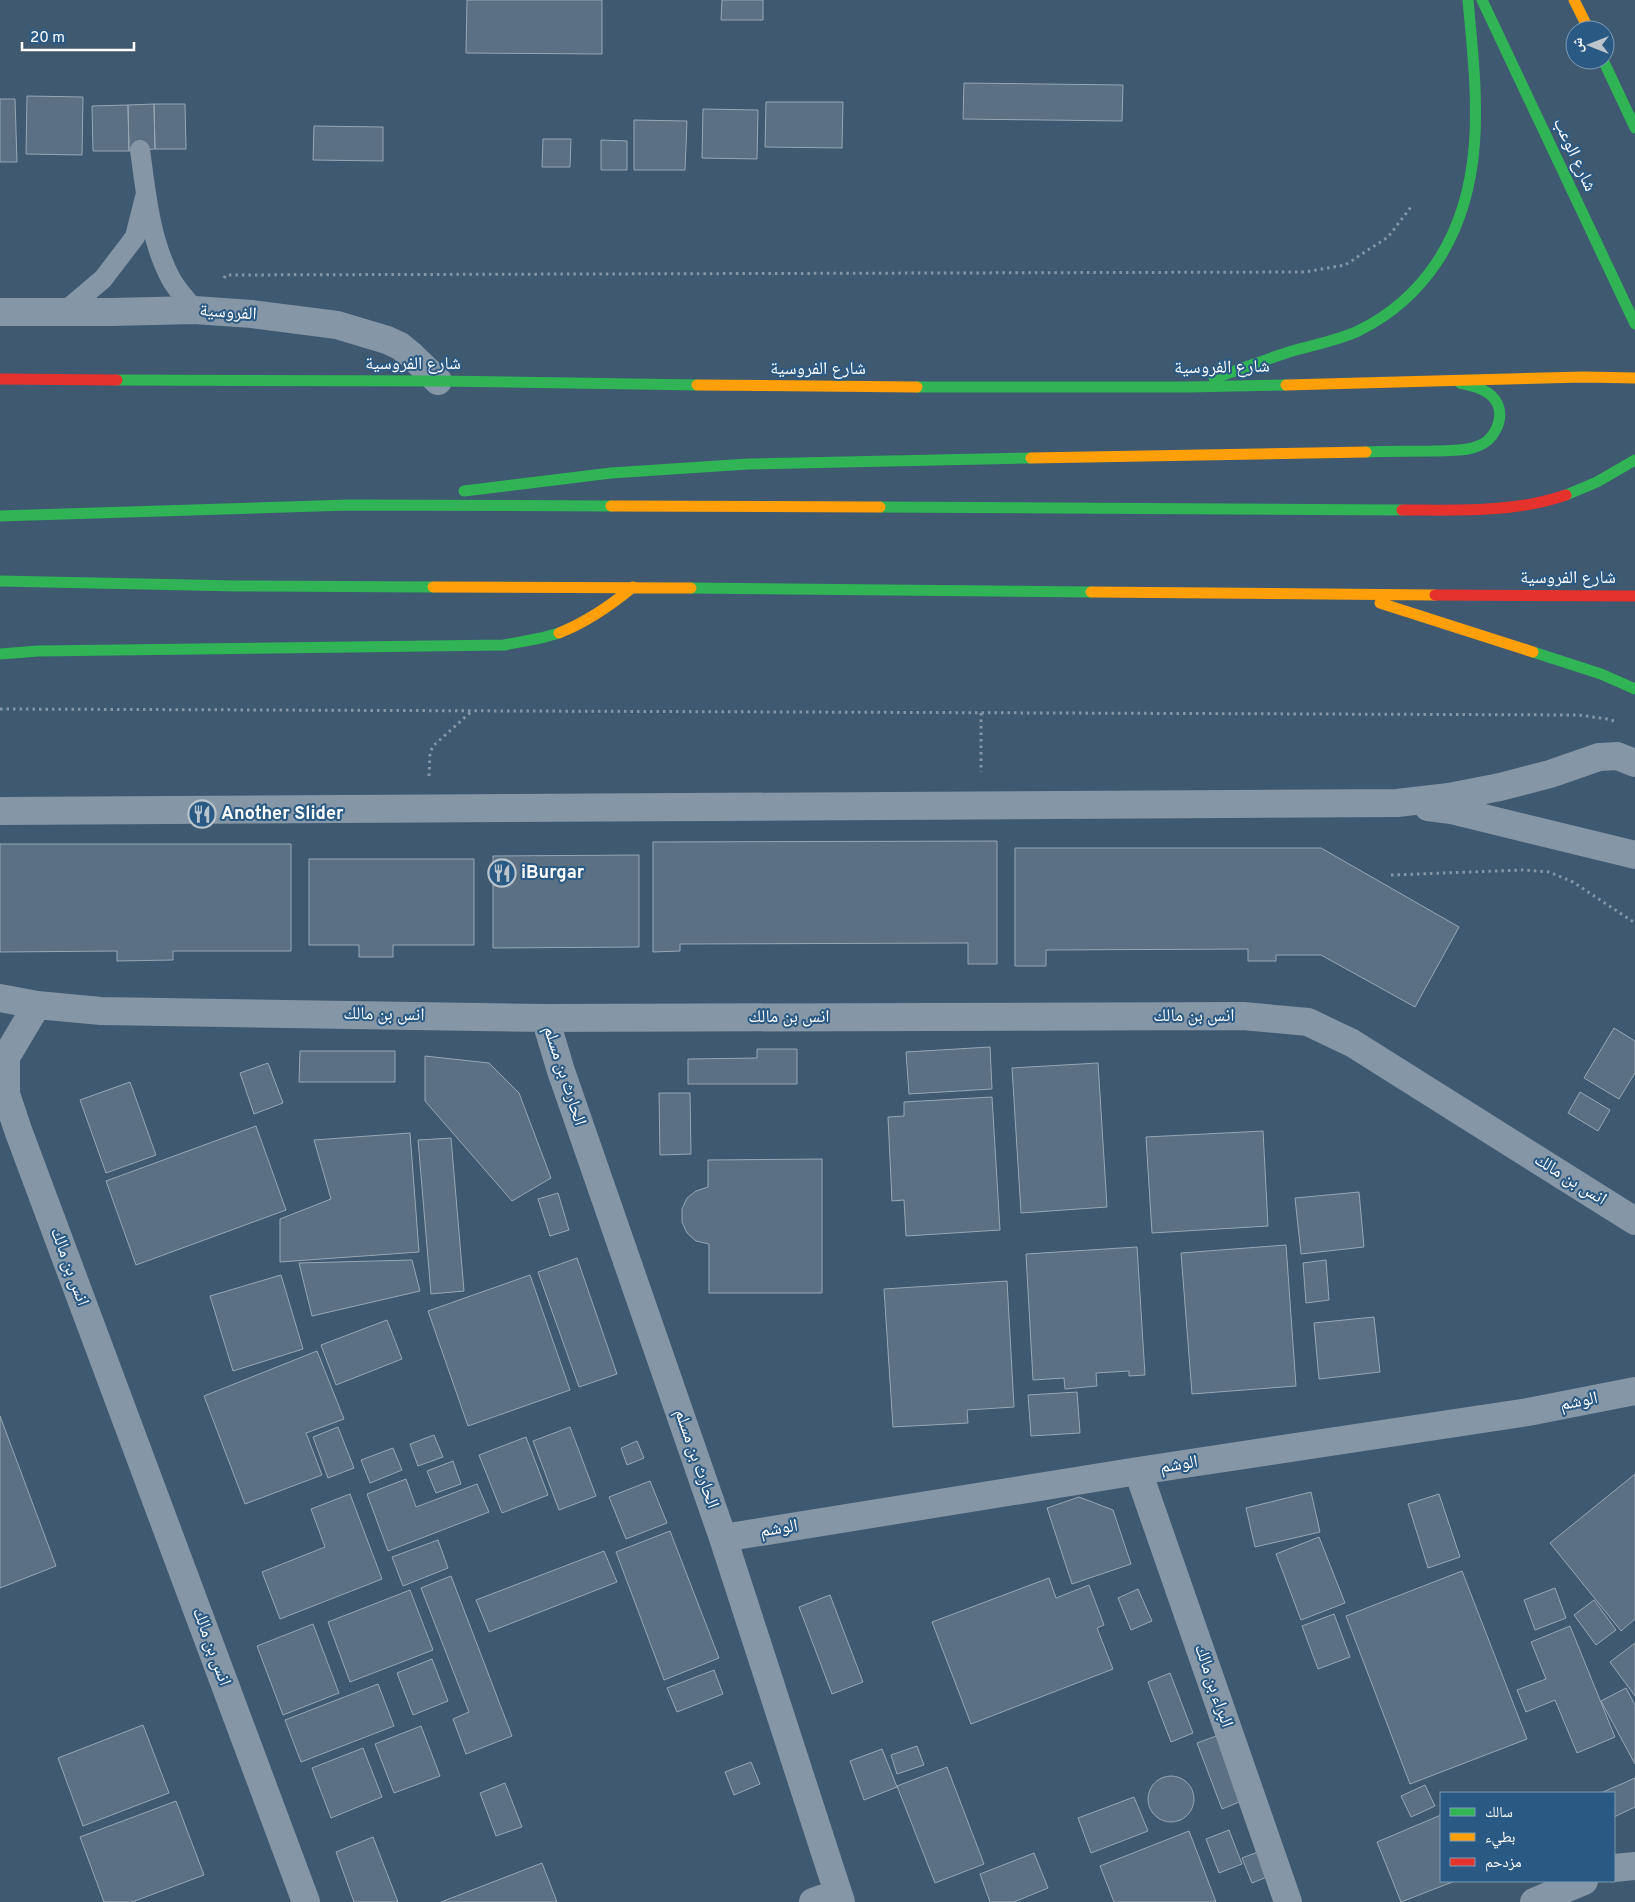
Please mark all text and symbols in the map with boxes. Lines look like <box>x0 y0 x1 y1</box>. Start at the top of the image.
scale bar <box>22 20 135 52</box>
north arrow <box>1565 20 1615 70</box>
text: 20 m <box>30 29 65 48</box>
text: ش <box>1570 37 1587 52</box>
street label: شارع الوعب <box>1547 114 1601 196</box>
street label: الفروسية <box>199 300 257 326</box>
street label: شارع الفروسية <box>365 353 461 376</box>
street label: شارع الفروسية <box>1174 356 1270 380</box>
street label: شارع الفروسية <box>770 358 866 381</box>
street label: شارع الفروسية <box>1520 567 1616 590</box>
restaurant icon: Another Slider <box>187 799 217 829</box>
place label: Another Slider <box>221 803 344 826</box>
restaurant icon: iBurgar <box>487 858 517 888</box>
place label: iBurgar <box>521 862 585 885</box>
street label: انس بن مالك <box>343 1003 425 1027</box>
street label: انس بن مالك <box>1153 1005 1235 1028</box>
street label: انس بن مالك <box>748 1006 830 1029</box>
street label: الحارث بن مسلم <box>537 1023 591 1129</box>
street label: انس بن مالك <box>1529 1149 1611 1211</box>
street label: انس بن مالك <box>44 1225 94 1309</box>
street label: الوشم <box>1558 1387 1600 1417</box>
street label: الحارث بن مسلم <box>668 1406 724 1512</box>
street label: الوشم <box>1158 1451 1200 1479</box>
street label: الوشم <box>758 1515 800 1543</box>
street label: انس بن مالك <box>186 1605 236 1689</box>
street label: البراء بن مالك <box>1188 1641 1238 1731</box>
legend <box>1440 1792 1615 1882</box>
text: سالك <box>1485 1804 1513 1823</box>
text: بطيء <box>1485 1829 1515 1849</box>
text: مزدحم <box>1485 1854 1522 1873</box>

